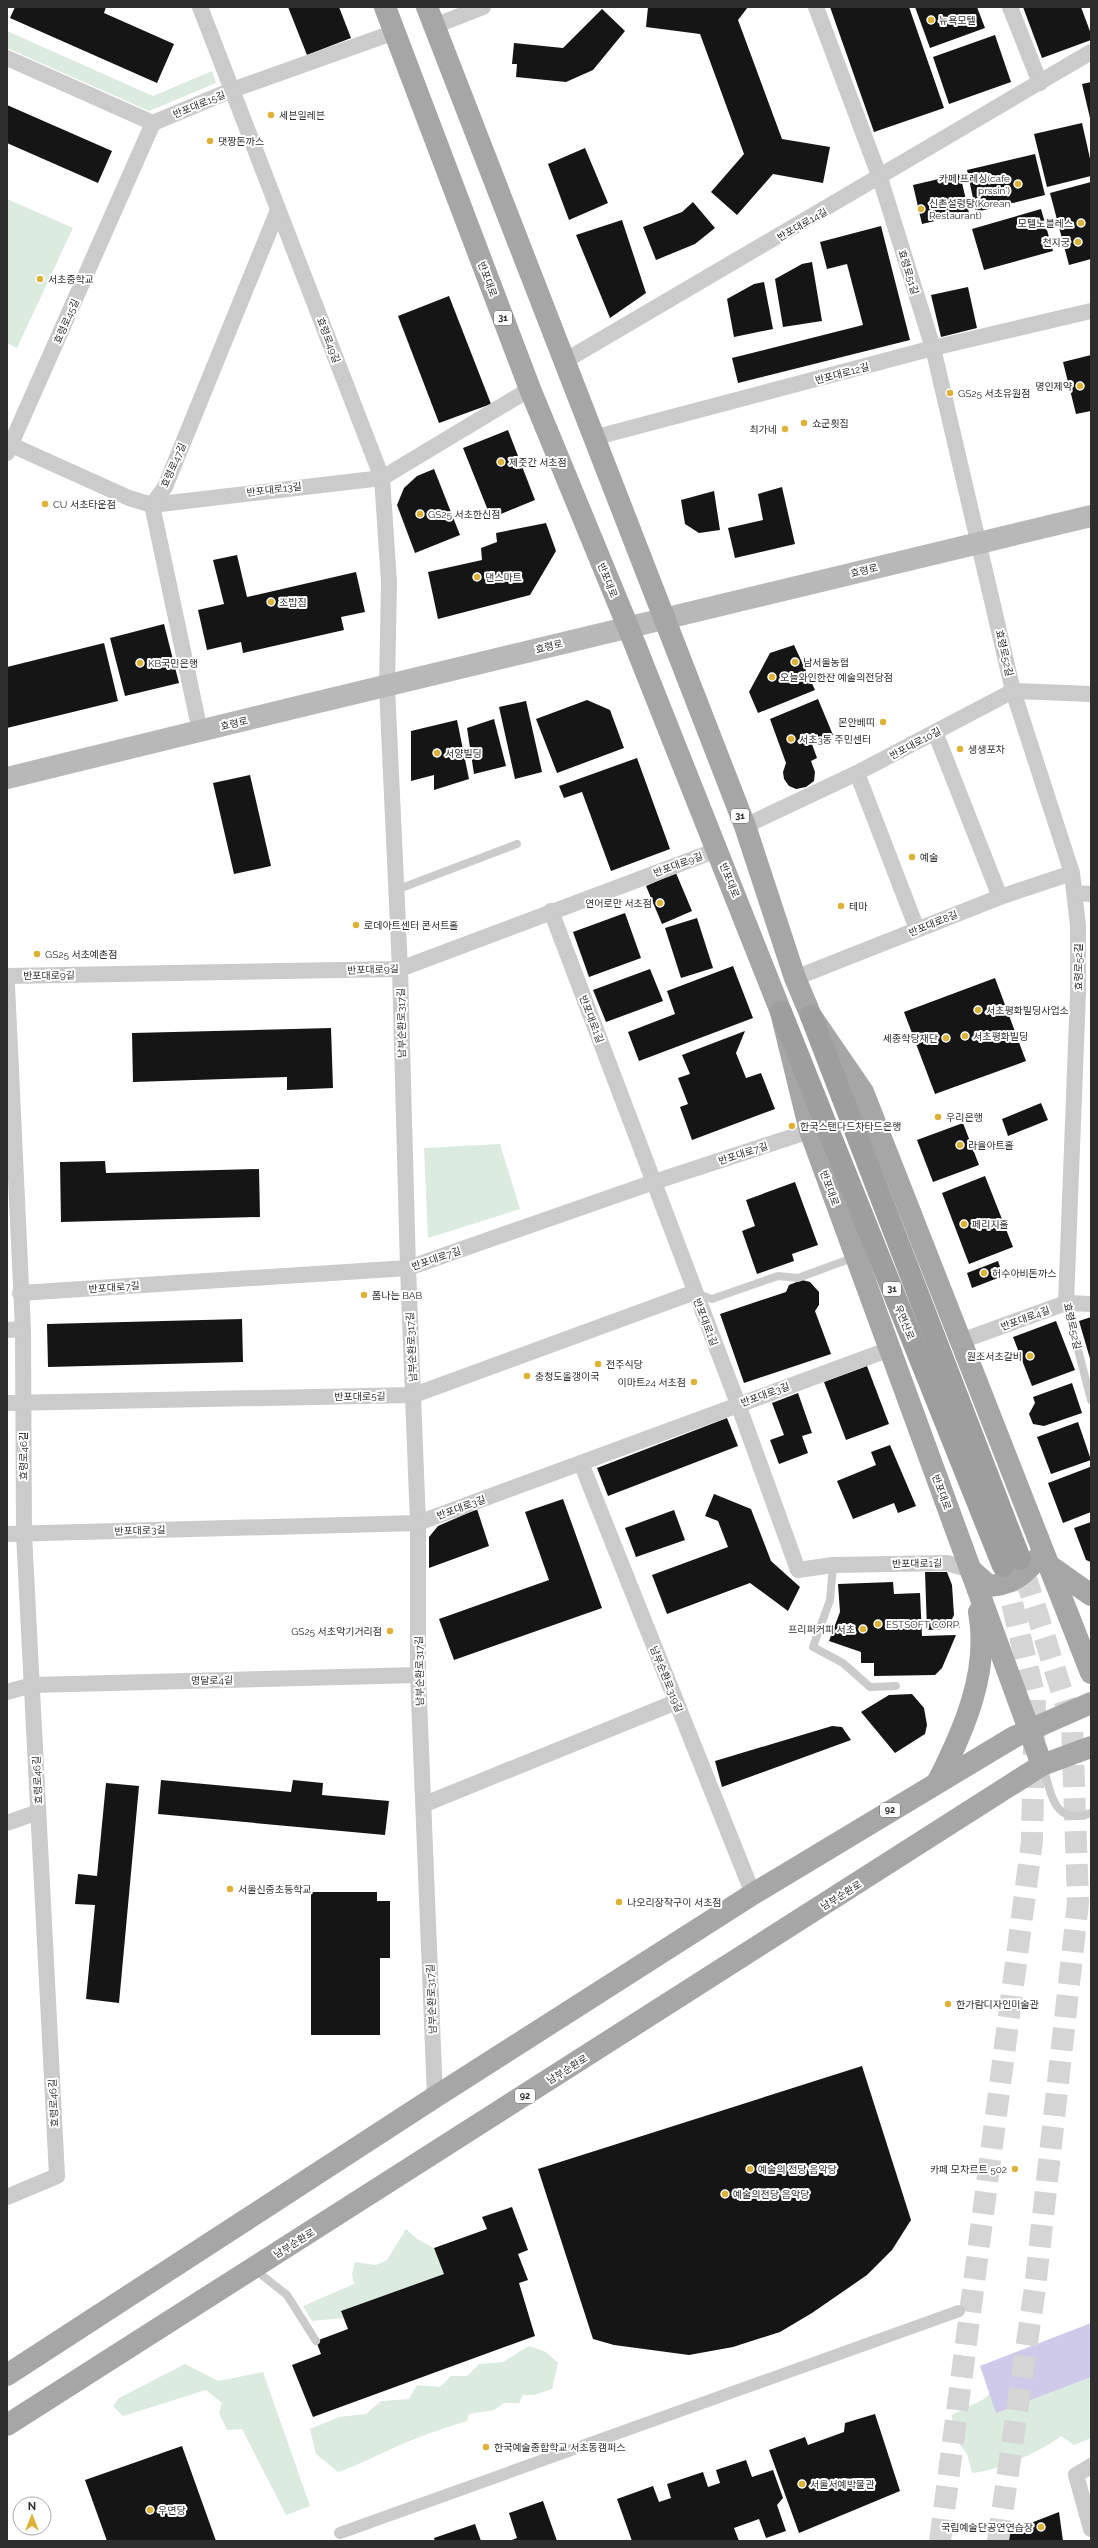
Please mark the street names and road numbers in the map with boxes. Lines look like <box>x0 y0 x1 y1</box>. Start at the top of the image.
street label: 반포대로15길 <box>171 89 227 120</box>
street label: 반포대로14길 <box>775 206 829 243</box>
street label: 효령로51길 <box>896 248 921 296</box>
street label: 반포대로 <box>476 260 499 298</box>
street label: 효령로45길 <box>52 297 81 345</box>
road number: 31 <box>494 311 512 325</box>
street label: 효령로49길 <box>315 316 342 365</box>
street label: 반포대로12길 <box>814 361 870 386</box>
street label: 효령로47길 <box>159 441 188 489</box>
street label: 반포대로13길 <box>246 481 302 498</box>
street label: 반포대로 <box>596 561 620 599</box>
street label: 효령로 <box>849 562 879 579</box>
street label: 효령로52길 <box>994 629 1015 677</box>
street label: 효령로 <box>534 638 564 655</box>
street label: 효령로 <box>219 715 249 732</box>
street label: 반포대로10길 <box>888 725 943 762</box>
road number: 31 <box>731 809 749 823</box>
street label: 반포대로9길 <box>652 850 704 879</box>
street label: 반포대로 <box>718 861 742 899</box>
street label: 반포대로8길 <box>907 909 959 938</box>
street label: 효령로52길 <box>1073 943 1084 991</box>
street label: 반포대로9길 <box>347 963 399 976</box>
street label: 반포대로9길 <box>23 970 75 981</box>
street label: 남부순환로317길 <box>395 988 408 1058</box>
street label: 반포대로1길 <box>577 994 606 1045</box>
street label: 반포대로7길 <box>717 1140 769 1167</box>
street label: 반포대로 <box>818 1169 841 1207</box>
street label: 반포대로7길 <box>410 1245 462 1272</box>
street label: 반포대로7길 <box>88 1280 140 1295</box>
road number: 31 <box>883 1282 901 1296</box>
street label: 반포대로1길 <box>691 1297 720 1348</box>
street label: 효령로52길 <box>1062 1302 1083 1350</box>
street label: 우면산로 <box>893 1303 917 1341</box>
street label: 반포대로4길 <box>999 1304 1051 1332</box>
street label: 남부순환로317길 <box>404 1312 419 1382</box>
street label: 반포대로3길 <box>739 1381 791 1408</box>
street label: 반포대로5길 <box>334 1391 386 1402</box>
street label: 효령로46길 <box>18 1432 29 1480</box>
street label: 반포대로 <box>930 1473 953 1511</box>
street label: 반포대로3길 <box>435 1494 487 1521</box>
street label: 반포대로3길 <box>114 1524 166 1537</box>
street label: 반포대로1길 <box>892 1558 942 1569</box>
street label: 남부순환로317길 <box>413 1636 426 1706</box>
street label: 남부순환로319길 <box>648 1644 685 1714</box>
street label: 명달로4길 <box>191 1675 233 1686</box>
street label: 효령로46길 <box>31 1756 44 1804</box>
road number: 92 <box>880 1803 900 1817</box>
street label: 남부순환로 <box>819 1879 864 1912</box>
street label: 남부순환로317길 <box>425 1964 438 2034</box>
street label: 남부순환로 <box>545 2053 590 2086</box>
street label: 효령로46길 <box>47 2079 60 2127</box>
road number: 92 <box>515 2089 535 2103</box>
street label: 남부순환로 <box>272 2227 317 2260</box>

